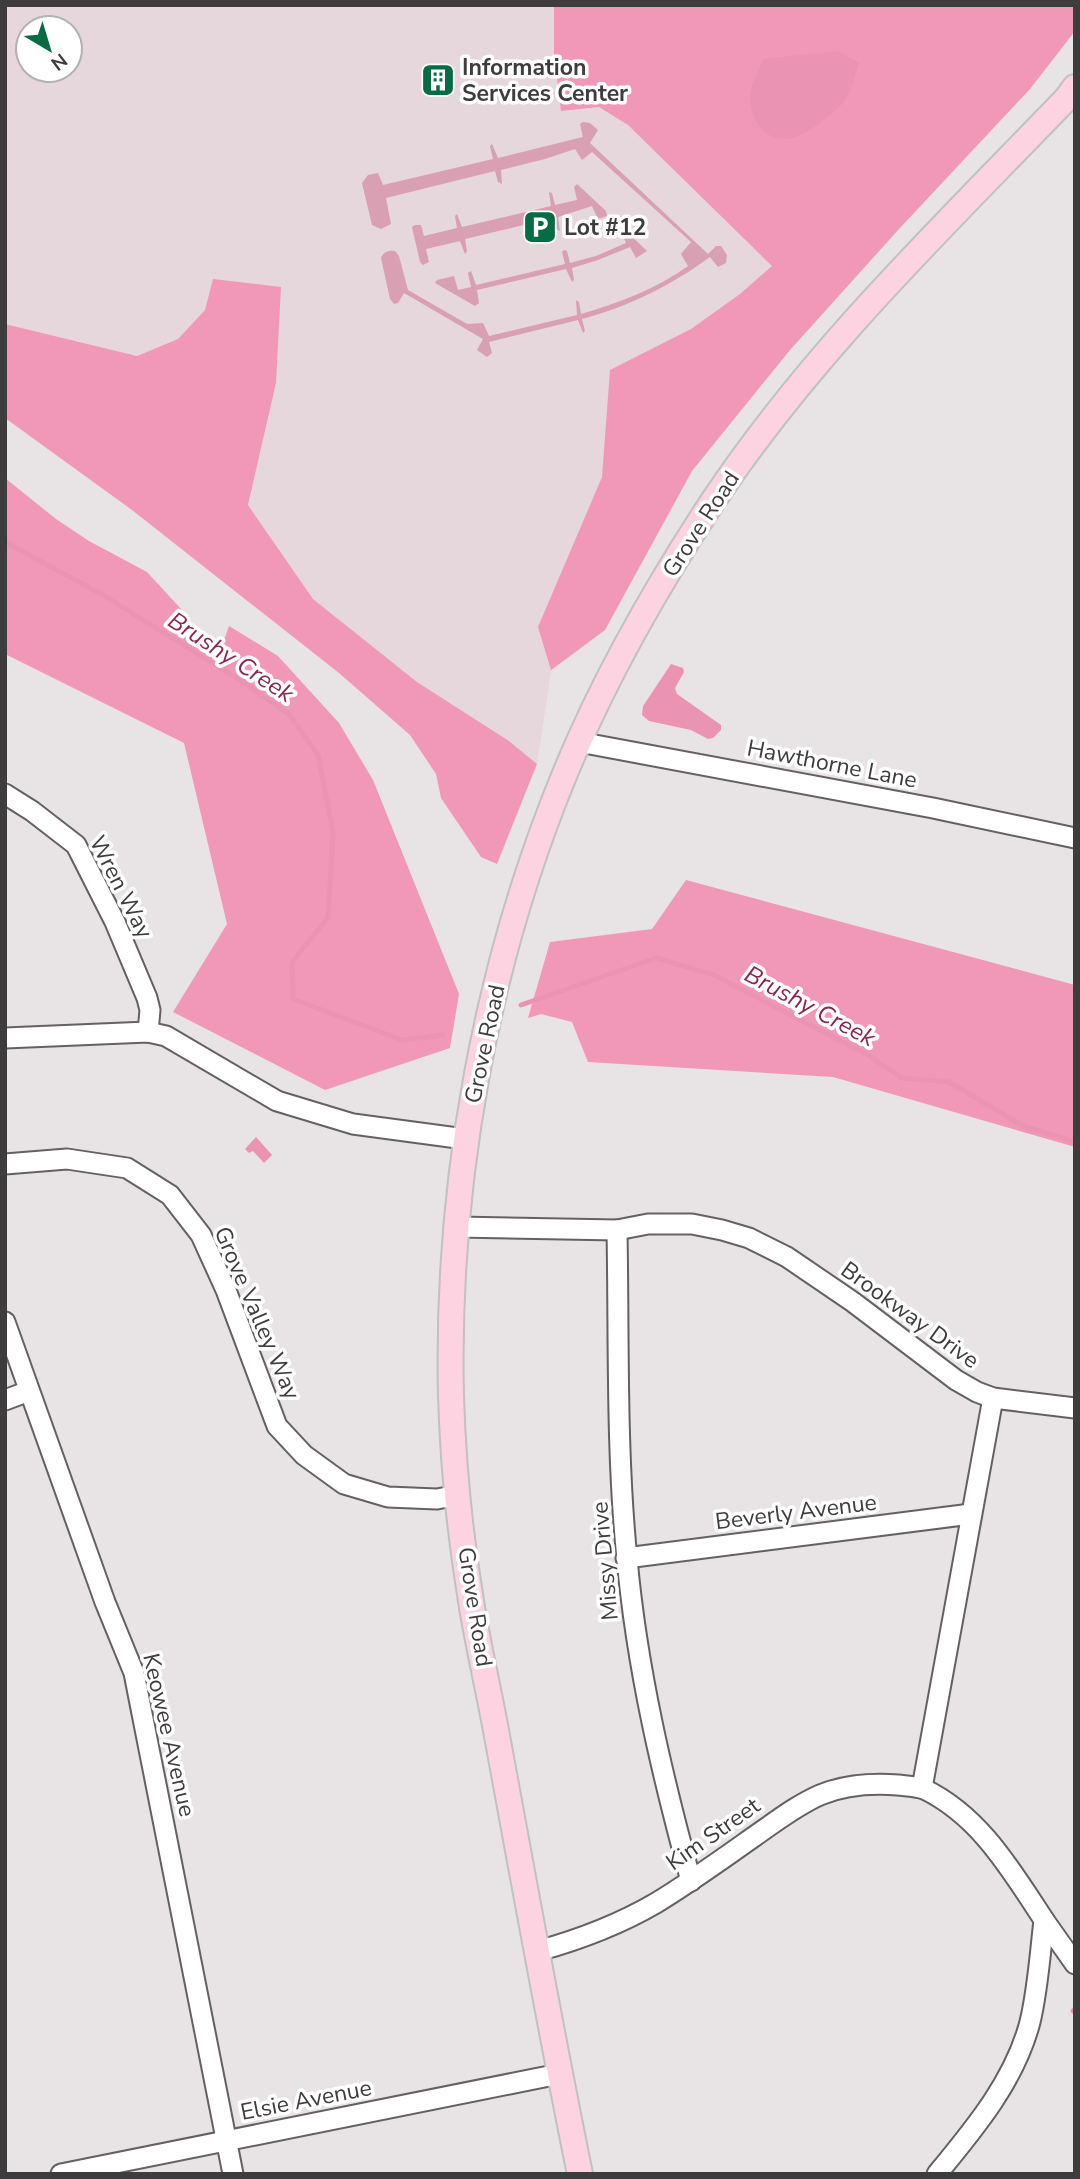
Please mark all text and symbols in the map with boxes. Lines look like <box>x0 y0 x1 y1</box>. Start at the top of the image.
north arrow <box>14 14 84 84</box>
text: N <box>45 47 72 76</box>
place label: Information Services Center <box>462 52 628 109</box>
building icon: Information Services Center <box>419 61 457 99</box>
parking icon: Lot #12 <box>521 208 559 246</box>
place label: Lot #12 <box>564 212 646 243</box>
street label: Grove Road <box>655 465 747 583</box>
water label: Brushy Creek <box>162 604 301 710</box>
street label: Hawthorne Lane <box>744 732 920 796</box>
street label: Wren Way <box>82 830 160 944</box>
water label: Brushy Creek <box>739 958 882 1054</box>
street label: Grove Road <box>457 982 513 1106</box>
street label: Grove Valley Way <box>207 1222 308 1404</box>
street label: Brookway Drive <box>835 1254 985 1376</box>
street label: Beverly Avenue <box>714 1487 878 1537</box>
street label: Missy Drive <box>584 1500 626 1622</box>
street label: Grove Road <box>450 1545 500 1669</box>
street label: Keowee Avenue <box>135 1650 203 1820</box>
street label: Kim Street <box>660 1790 767 1878</box>
street label: Elsie Avenue <box>238 2072 374 2128</box>

